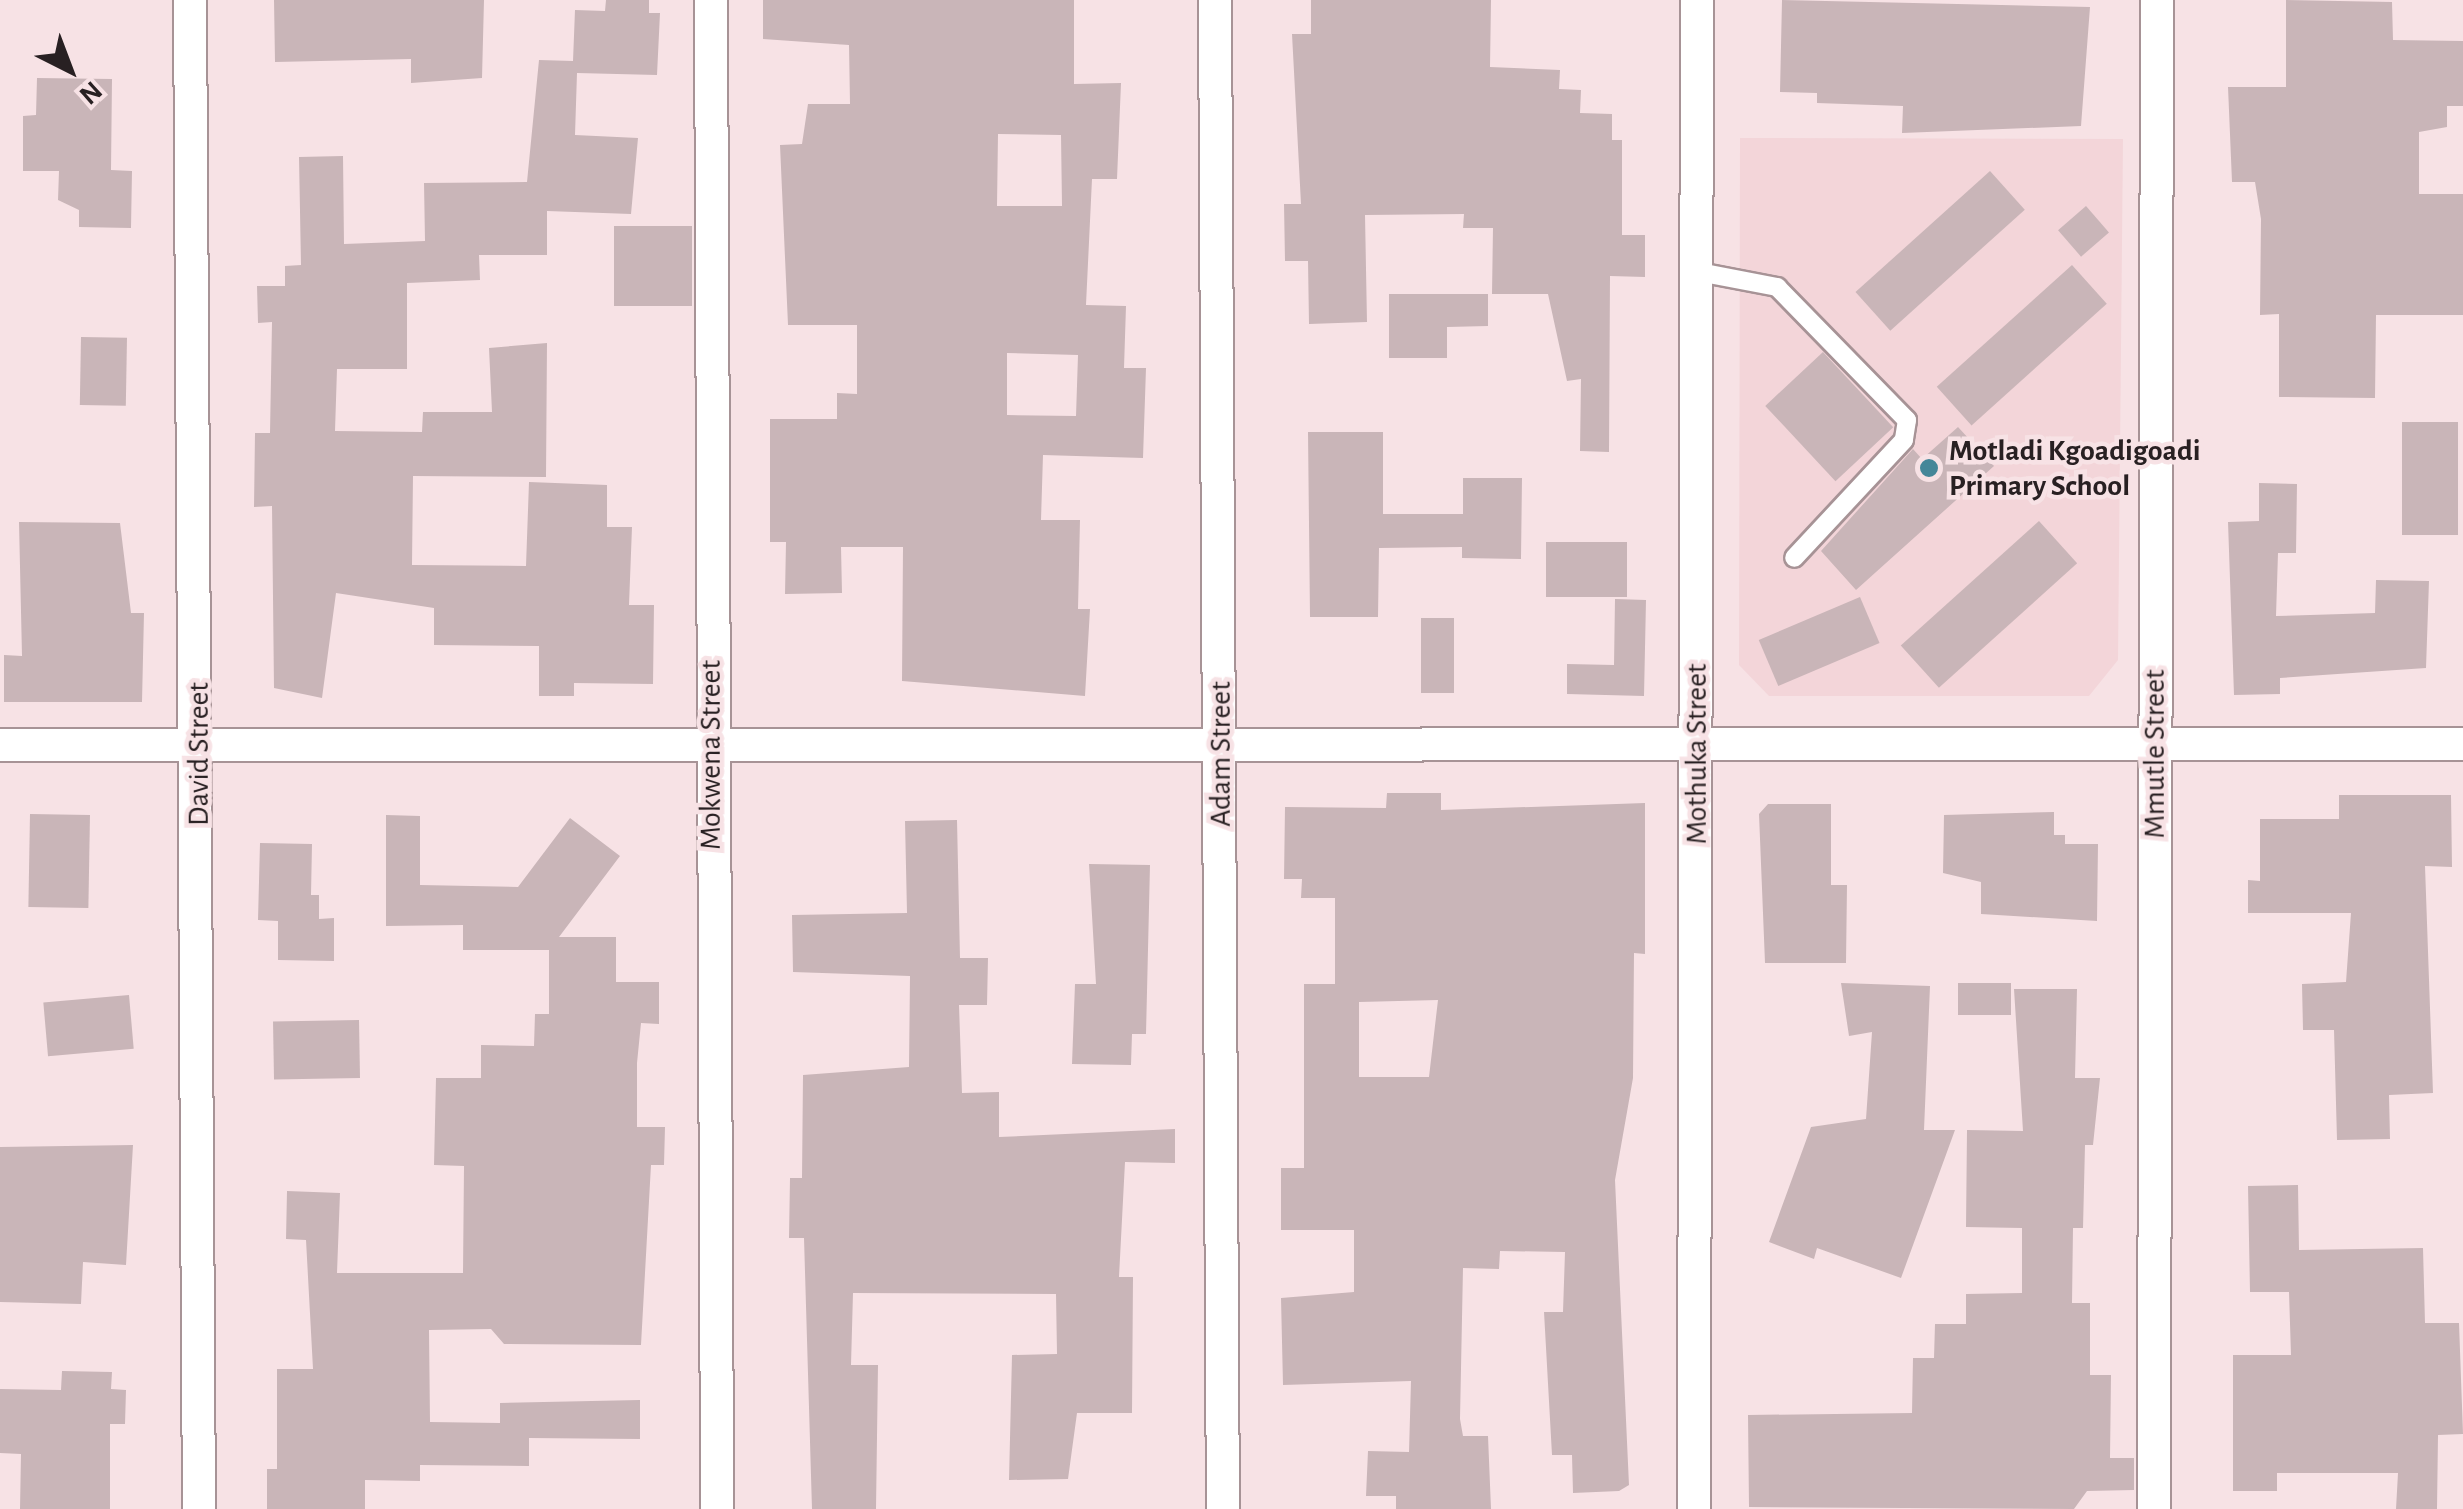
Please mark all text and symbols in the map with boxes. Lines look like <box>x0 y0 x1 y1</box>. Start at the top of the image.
north arrow <box>20 20 120 120</box>
text: N <box>73 75 107 109</box>
place label: Motladi Kgoadigoadi Primary School <box>1949 433 2201 504</box>
marker: Motladi Kgoadigoadi Primary School <box>1918 457 1940 479</box>
street label: Mokwena Street <box>693 660 729 850</box>
street label: Mothuka Street <box>1679 664 1715 844</box>
street label: Mmutle Street <box>2137 669 2173 839</box>
street label: Adam Street <box>1203 681 1239 827</box>
street label: David Street <box>181 682 217 826</box>

